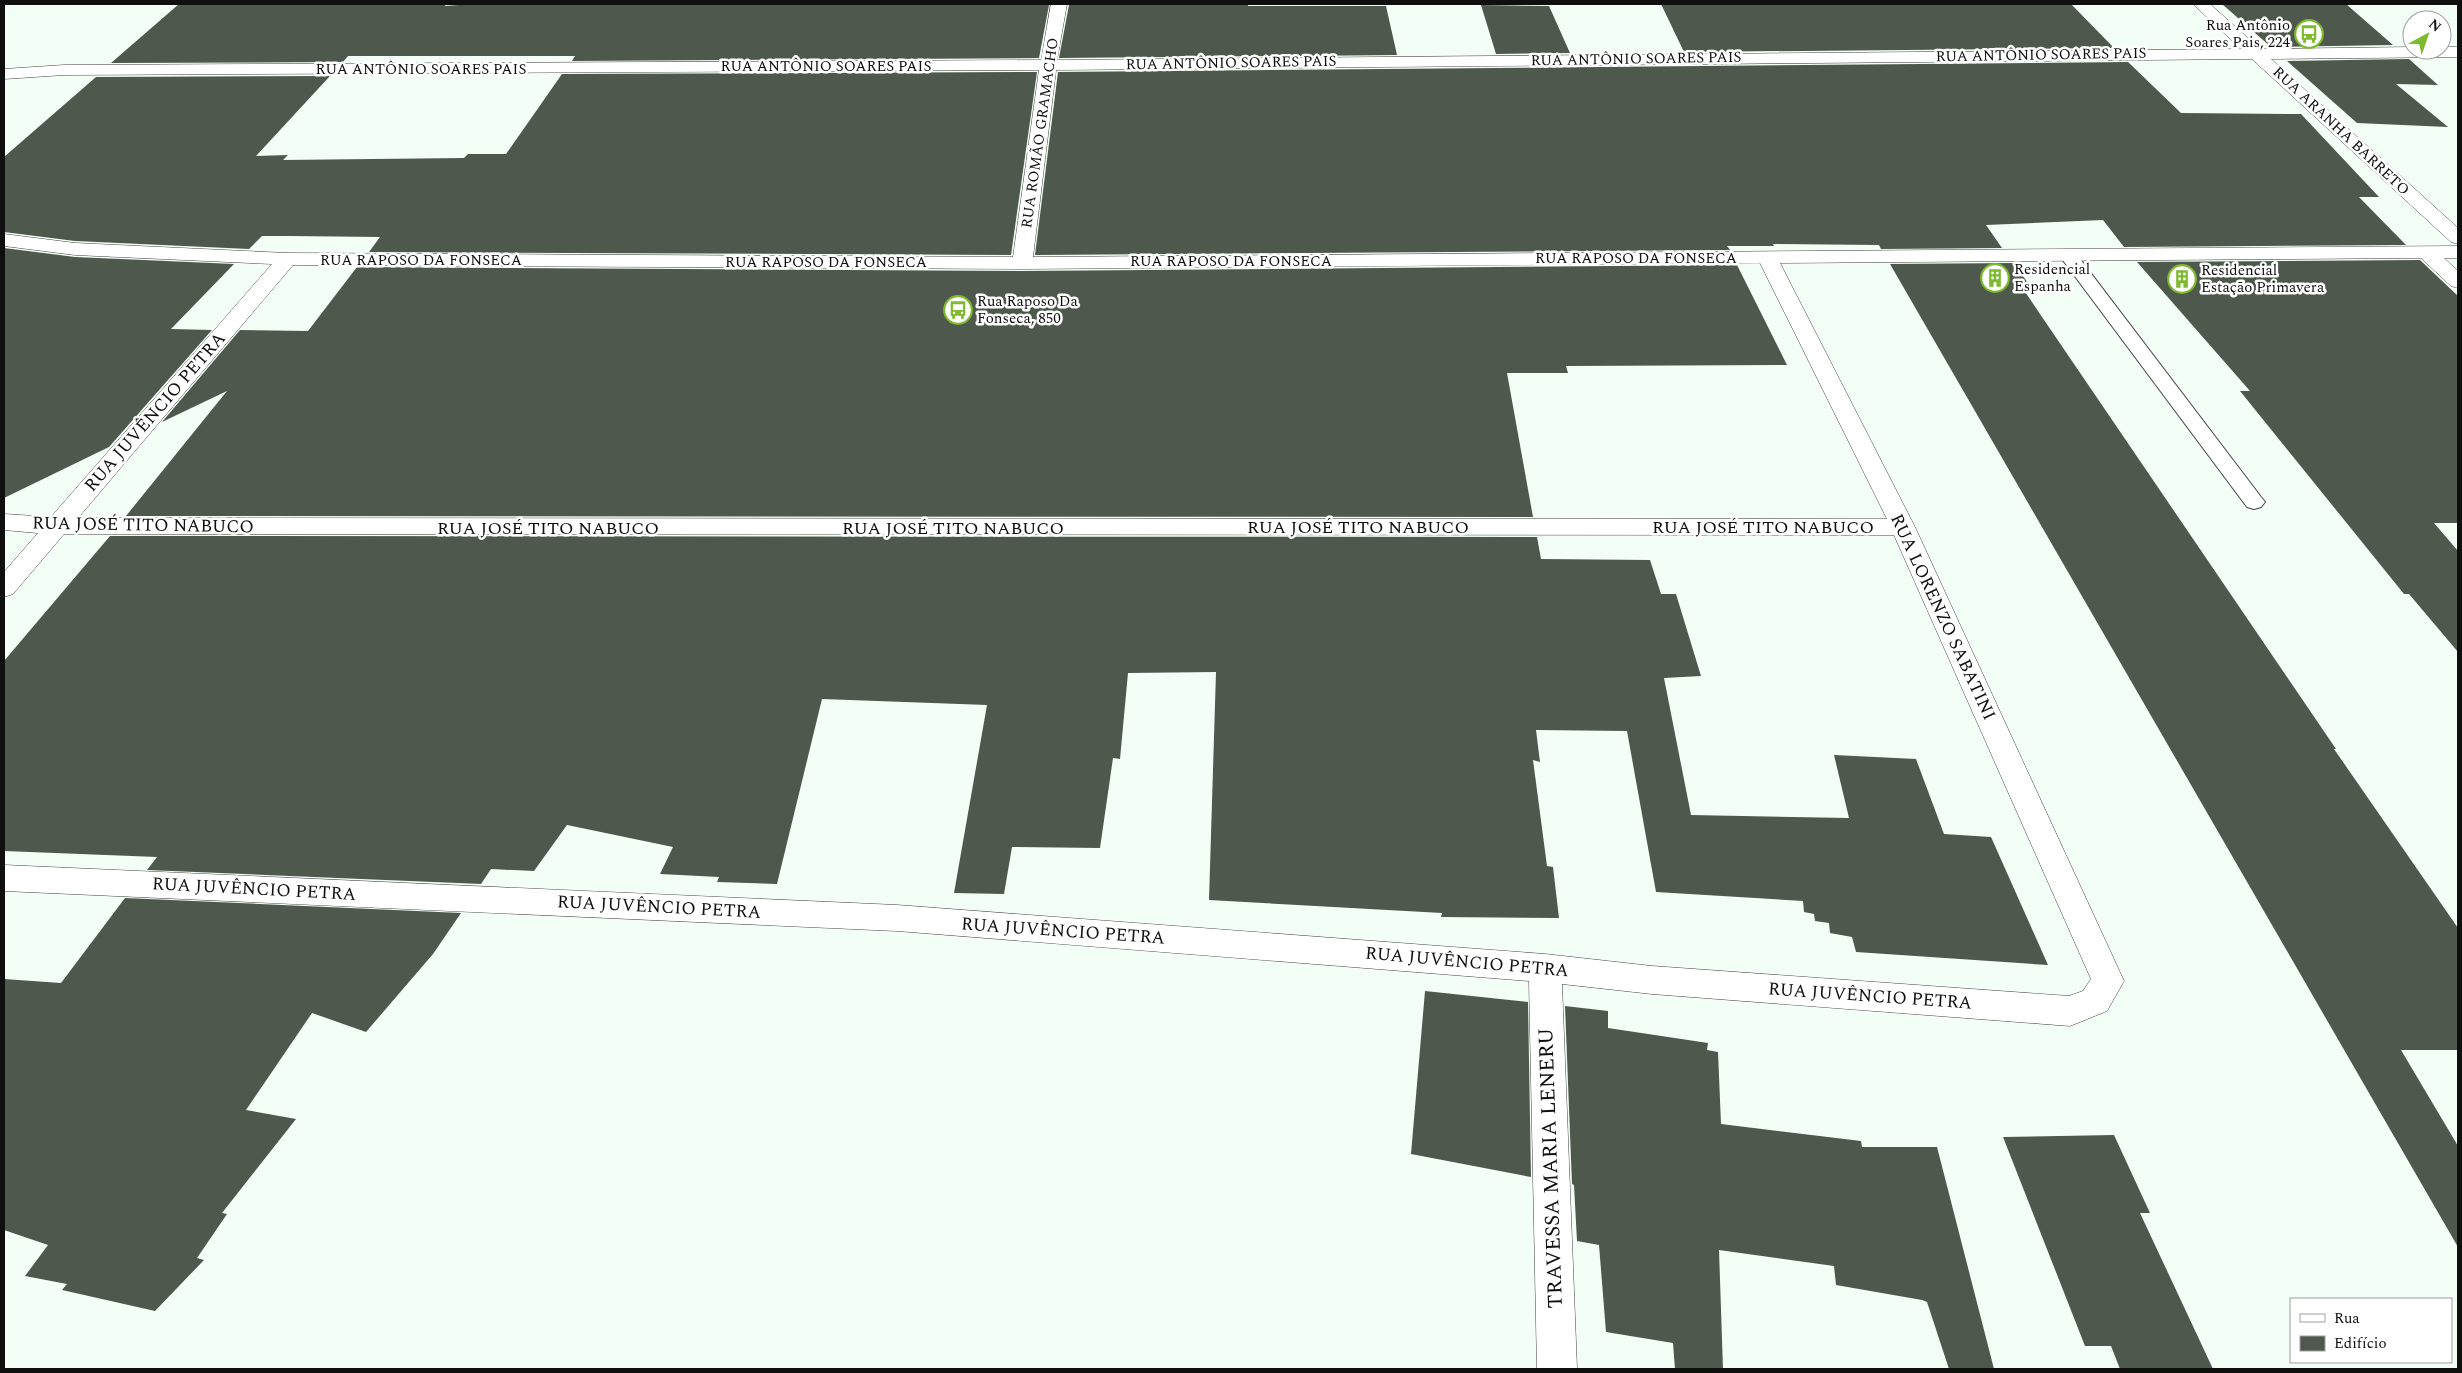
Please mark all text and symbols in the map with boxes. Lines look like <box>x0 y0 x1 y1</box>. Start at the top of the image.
north arrow <box>2402 10 2452 60</box>
place label: Rua Antônio Soares Pais, 224 <box>2185 14 2290 54</box>
text: N <box>2424 14 2446 37</box>
bus stop icon: Rua Antônio Soares Pais, 224 <box>2294 19 2324 49</box>
street label: RUA ROMÃO GRAMACHO <box>1015 36 1065 230</box>
street label: RUA ANTÔNIO SOARES PAIS <box>1935 42 2147 68</box>
street label: RUA ANTÔNIO SOARES PAIS <box>1530 46 1742 72</box>
street label: RUA ANTÔNIO SOARES PAIS <box>1125 50 1337 76</box>
street label: RUA ANTÔNIO SOARES PAIS <box>721 55 931 78</box>
street label: RUA ANTÔNIO SOARES PAIS <box>316 58 526 81</box>
street label: RUA ARANHA BARRETO <box>2267 61 2415 201</box>
street label: RUA RAPOSO DA FONSECA <box>1535 247 1737 270</box>
street label: RUA RAPOSO DA FONSECA <box>320 249 522 272</box>
street label: RUA RAPOSO DA FONSECA <box>1130 250 1332 273</box>
street label: RUA RAPOSO DA FONSECA <box>725 251 927 274</box>
place label: Residencial Espanha <box>2014 258 2090 298</box>
place label: Residencial Estação Primavera <box>2201 259 2325 299</box>
building icon: Residencial Espanha <box>1980 263 2010 293</box>
building icon: Residencial Estação Primavera <box>2167 264 2197 294</box>
place label: Rua Raposo Da Fonseca, 850 <box>977 290 1078 330</box>
bus stop icon: Rua Raposo Da Fonseca, 850 <box>943 295 973 325</box>
street label: RUA JUVÊNCIO PETRA <box>78 326 232 498</box>
street label: RUA LORENZO SABATINI <box>1883 509 2003 725</box>
street label: RUA JOSÉ TITO NABUCO <box>32 510 254 540</box>
street label: RUA JOSÉ TITO NABUCO <box>1247 514 1469 541</box>
street label: RUA JOSÉ TITO NABUCO <box>1652 514 1874 541</box>
street label: RUA JOSÉ TITO NABUCO <box>437 515 659 542</box>
street label: RUA JOSÉ TITO NABUCO <box>842 515 1064 542</box>
street label: RUA JUVÊNCIO PETRA <box>151 870 357 908</box>
street label: RUA JUVÊNCIO PETRA <box>556 888 762 926</box>
street label: RUA JUVÊNCIO PETRA <box>960 910 1166 952</box>
street label: RUA JUVÊNCIO PETRA <box>1364 940 1570 984</box>
street label: RUA JUVÊNCIO PETRA <box>1767 975 1973 1017</box>
street label: TRAVESSA MARIA LENERU <box>1530 1027 1572 1309</box>
legend <box>2290 1298 2452 1363</box>
text: Rua <box>2334 1307 2360 1330</box>
text: Edifício <box>2334 1332 2387 1355</box>

